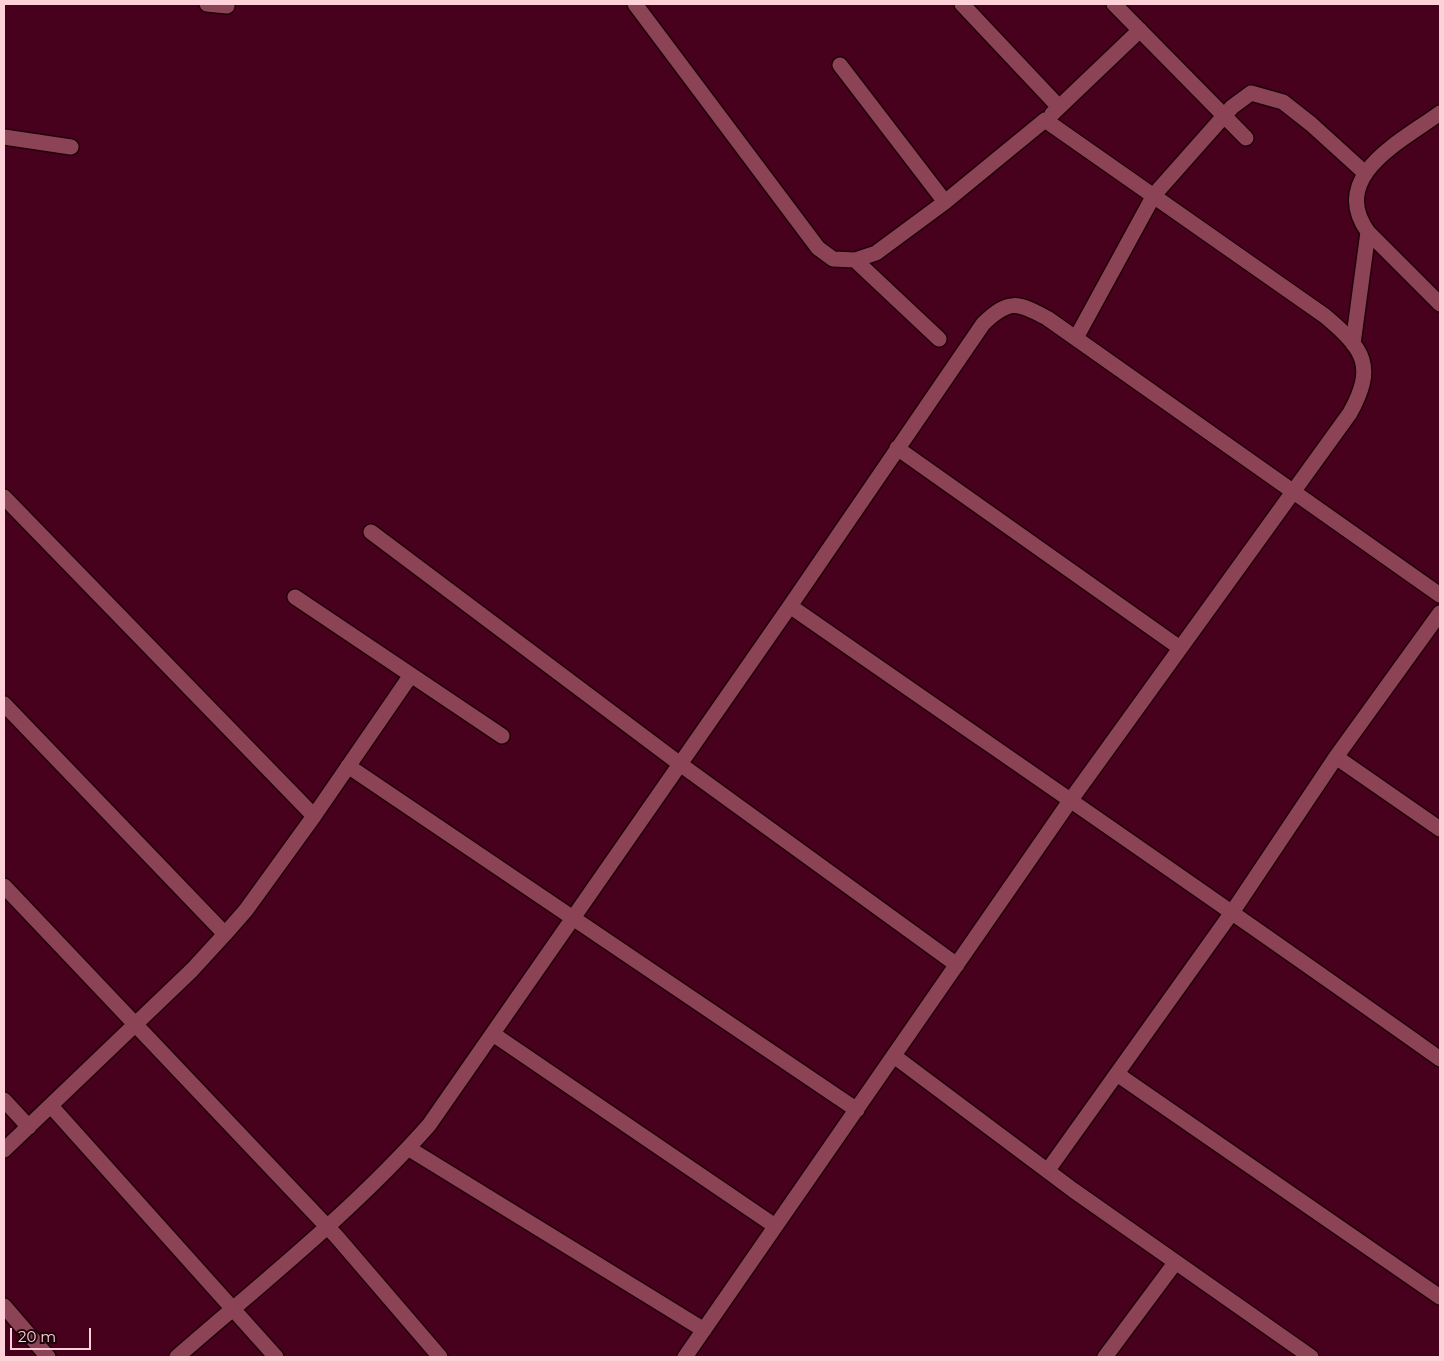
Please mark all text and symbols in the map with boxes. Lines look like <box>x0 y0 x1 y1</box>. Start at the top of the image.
scale bar <box>12 1318 94 1350</box>
text: 20 m <box>18 1327 56 1346</box>

